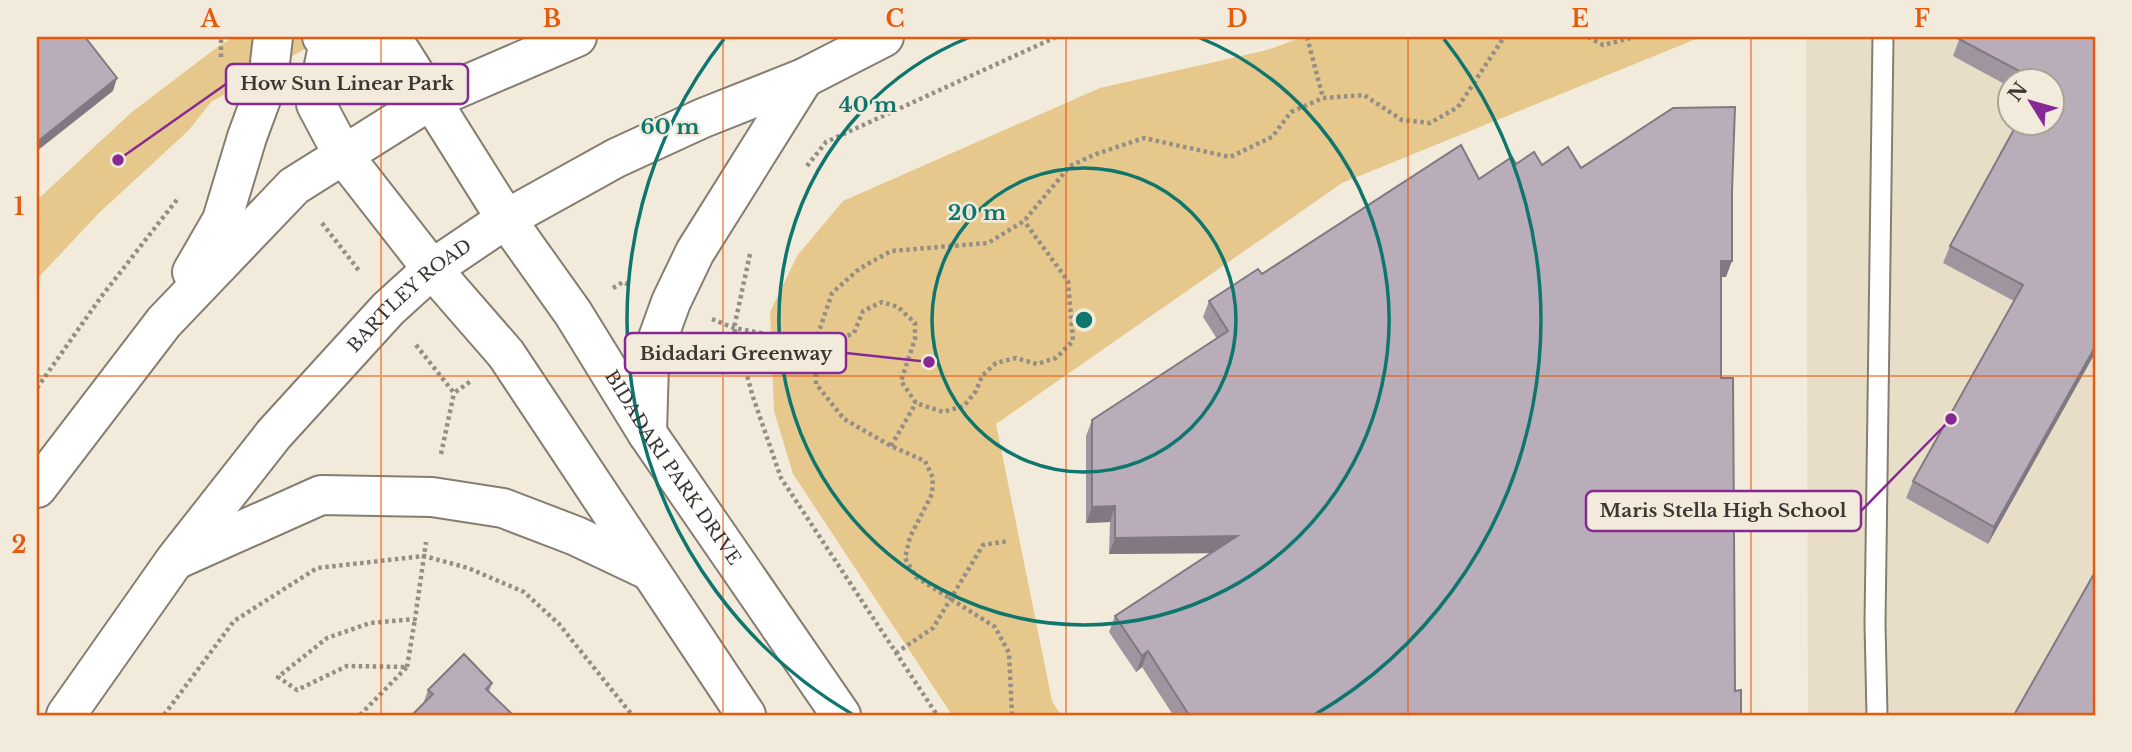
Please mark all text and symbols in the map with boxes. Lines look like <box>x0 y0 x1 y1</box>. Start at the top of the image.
text: A <box>200 5 221 33</box>
text: B <box>543 5 561 33</box>
text: C <box>886 5 904 33</box>
text: D <box>1226 5 1248 33</box>
text: E <box>1571 5 1589 33</box>
text: F <box>1914 5 1930 33</box>
callout: How Sun Linear Park <box>226 64 468 104</box>
north arrow <box>1996 66 2066 136</box>
text: How Sun Linear Park <box>240 72 454 95</box>
text: N <box>2003 78 2032 106</box>
text: 40 m <box>839 92 897 118</box>
text: 60 m <box>641 114 699 140</box>
text: 1 <box>14 193 24 221</box>
text: 20 m <box>948 200 1006 226</box>
street label: BARTLEY ROAD <box>343 234 476 357</box>
centre of rings <box>1072 308 1096 332</box>
callout: Bidadari Greenway <box>625 333 846 373</box>
text: Bidadari Greenway <box>640 342 833 365</box>
street label: BIDADARI PARK DRIVE <box>600 366 745 569</box>
callout: Maris Stella High School <box>1586 491 1861 531</box>
text: Maris Stella High School <box>1600 499 1847 522</box>
text: 2 <box>12 531 26 559</box>

